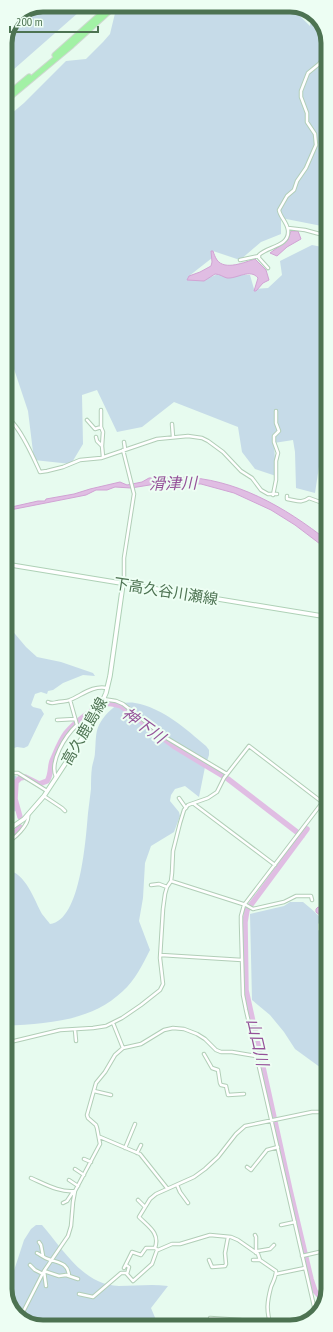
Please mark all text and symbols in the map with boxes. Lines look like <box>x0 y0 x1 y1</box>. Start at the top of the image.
scale bar <box>10 8 98 34</box>
text: 200 m <box>16 14 43 29</box>
water label: 滑津川 <box>149 473 199 493</box>
street label: 下高久谷川瀬線 <box>113 573 219 609</box>
street label: 高久鹿島線 <box>57 694 111 768</box>
water label: 神下川 <box>119 703 171 748</box>
water label: 山口川 <box>243 1016 274 1070</box>

